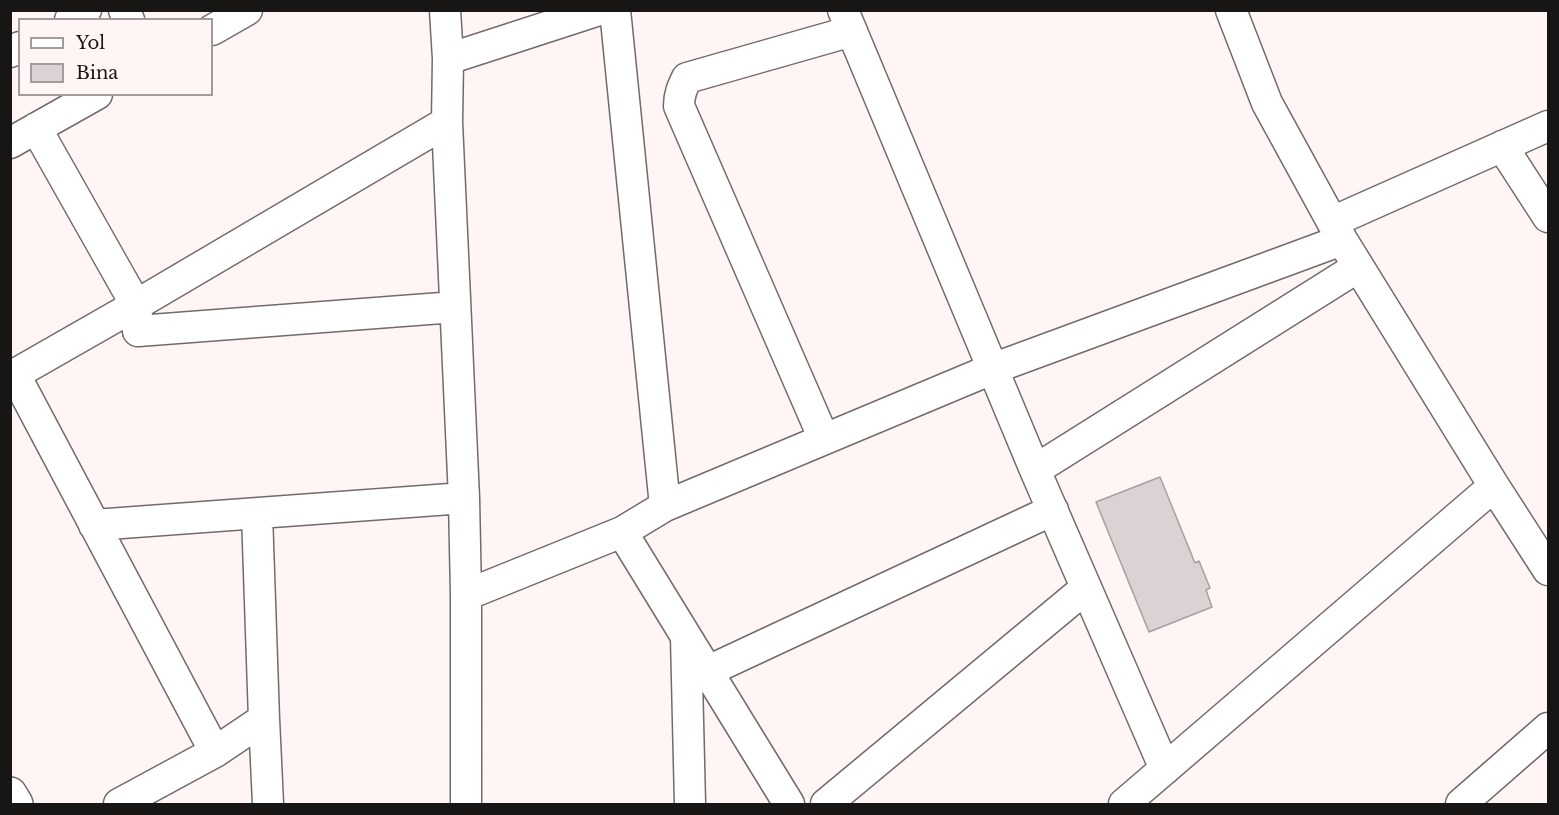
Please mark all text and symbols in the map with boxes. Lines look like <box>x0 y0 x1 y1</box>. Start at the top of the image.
legend <box>18 18 213 96</box>
text: Yol <box>76 32 105 54</box>
text: Bina <box>76 62 118 84</box>

